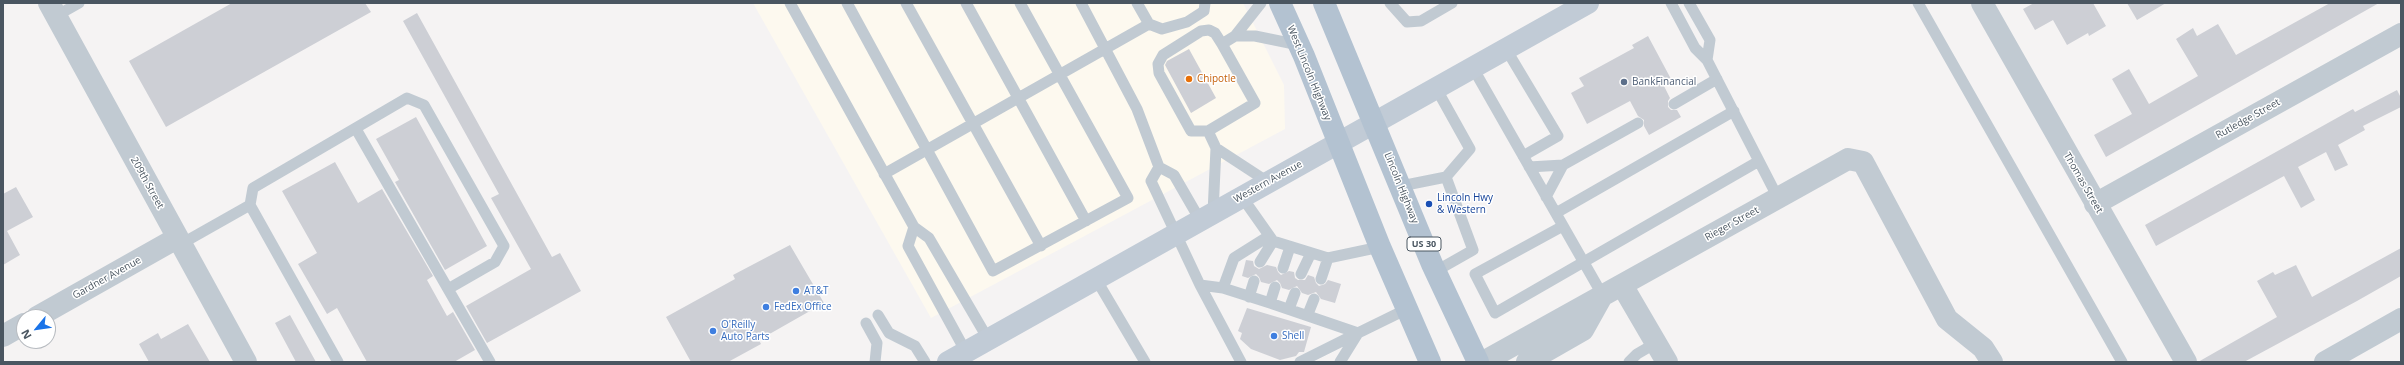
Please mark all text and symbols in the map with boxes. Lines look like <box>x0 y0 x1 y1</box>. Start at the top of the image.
street label: West Lincoln Highway <box>1284 24 1334 122</box>
place label: Chipotle <box>1197 73 1236 85</box>
marker: Chipotle <box>1184 74 1194 84</box>
place label: BankFinancial <box>1632 76 1696 88</box>
marker: BankFinancial <box>1619 77 1629 87</box>
street label: Rutledge Street <box>2214 96 2282 142</box>
street label: Lincoln Highway <box>1381 151 1421 225</box>
street label: Thomas Street <box>2061 151 2105 215</box>
street label: 209th Street <box>128 155 166 211</box>
street label: Western Avenue <box>1232 158 1304 206</box>
place label: Lincoln Hwy & Western <box>1437 192 1493 216</box>
marker: Lincoln Hwy & Western <box>1424 199 1434 209</box>
street label: Rieger Street <box>1703 204 1761 244</box>
road number: US 30 <box>1407 237 1441 251</box>
street label: Gardner Avenue <box>71 254 143 302</box>
place label: AT&T <box>804 285 829 297</box>
marker: AT&T <box>791 286 801 296</box>
place label: FedEx Office <box>774 301 832 313</box>
marker: FedEx Office <box>761 302 771 312</box>
north arrow <box>16 309 56 349</box>
place label: O'Reilly Auto Parts <box>721 319 770 342</box>
marker: O'Reilly Auto Parts <box>708 326 718 336</box>
text: N <box>17 327 35 342</box>
place label: Shell <box>1282 330 1304 342</box>
marker: Shell <box>1269 331 1279 341</box>

